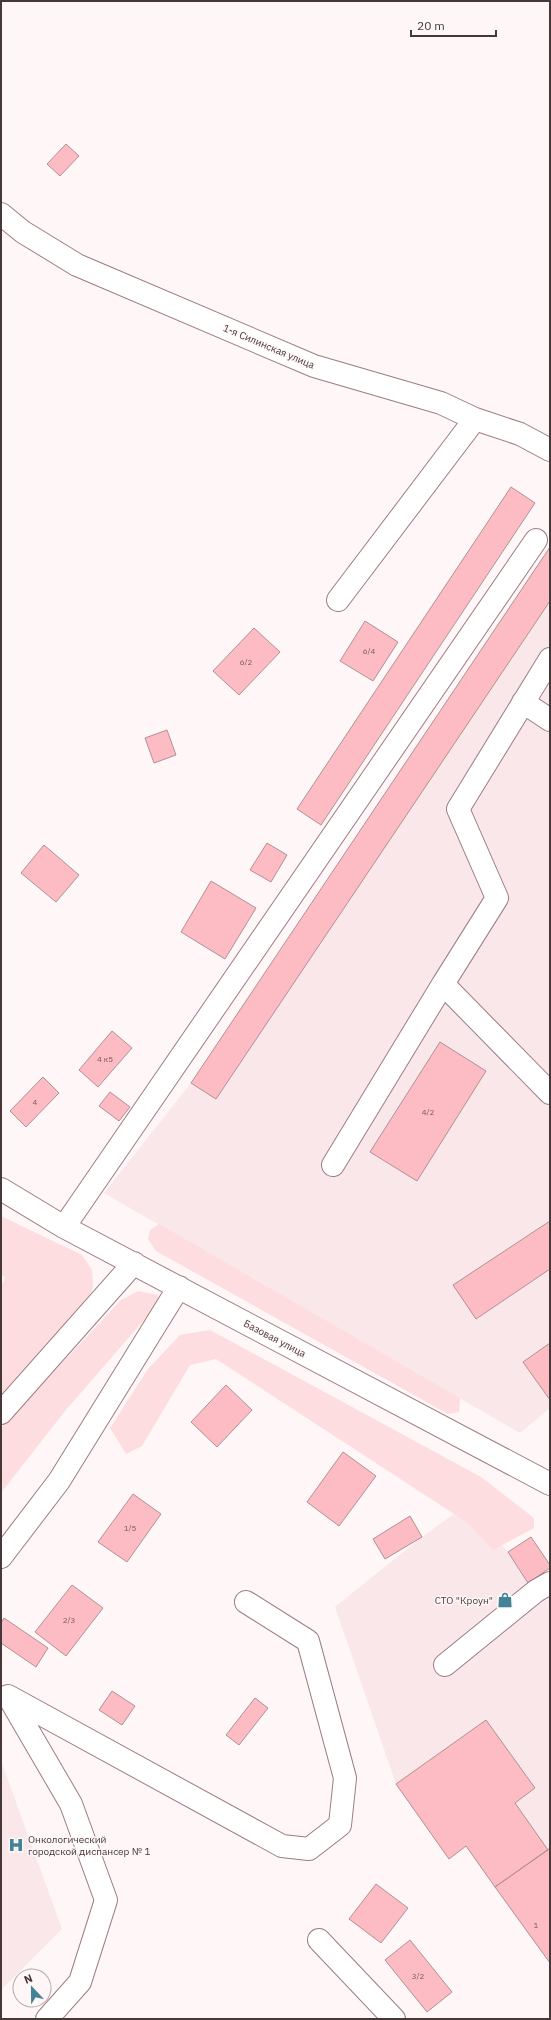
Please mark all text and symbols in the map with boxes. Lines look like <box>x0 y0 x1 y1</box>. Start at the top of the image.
scale bar <box>411 12 496 38</box>
text: 20 m <box>417 18 445 33</box>
street label: 1-я Силинская улица <box>221 321 317 372</box>
house number: 6/4 <box>363 646 376 656</box>
house number: 6/2 <box>240 657 253 667</box>
house number: 4 к5 <box>97 1054 113 1064</box>
house number: 4 <box>33 1097 38 1107</box>
house number: 4/2 <box>422 1107 435 1117</box>
street label: Базовая улица <box>241 1317 309 1361</box>
house number: 1/5 <box>124 1523 137 1533</box>
shop icon: СТО "Кроун" <box>496 1591 514 1609</box>
place label: СТО "Кроун" <box>435 1594 493 1607</box>
house number: 2/3 <box>63 1615 76 1625</box>
place label: Онкологический городской диспансер № 1 <box>28 1833 150 1858</box>
hospital icon: Онкологический городской диспансер № 1 <box>7 1836 25 1854</box>
house number: 1 <box>534 1920 539 1930</box>
north arrow <box>12 1968 52 2008</box>
text: N <box>22 1971 35 1987</box>
house number: 3/2 <box>412 1971 425 1981</box>

